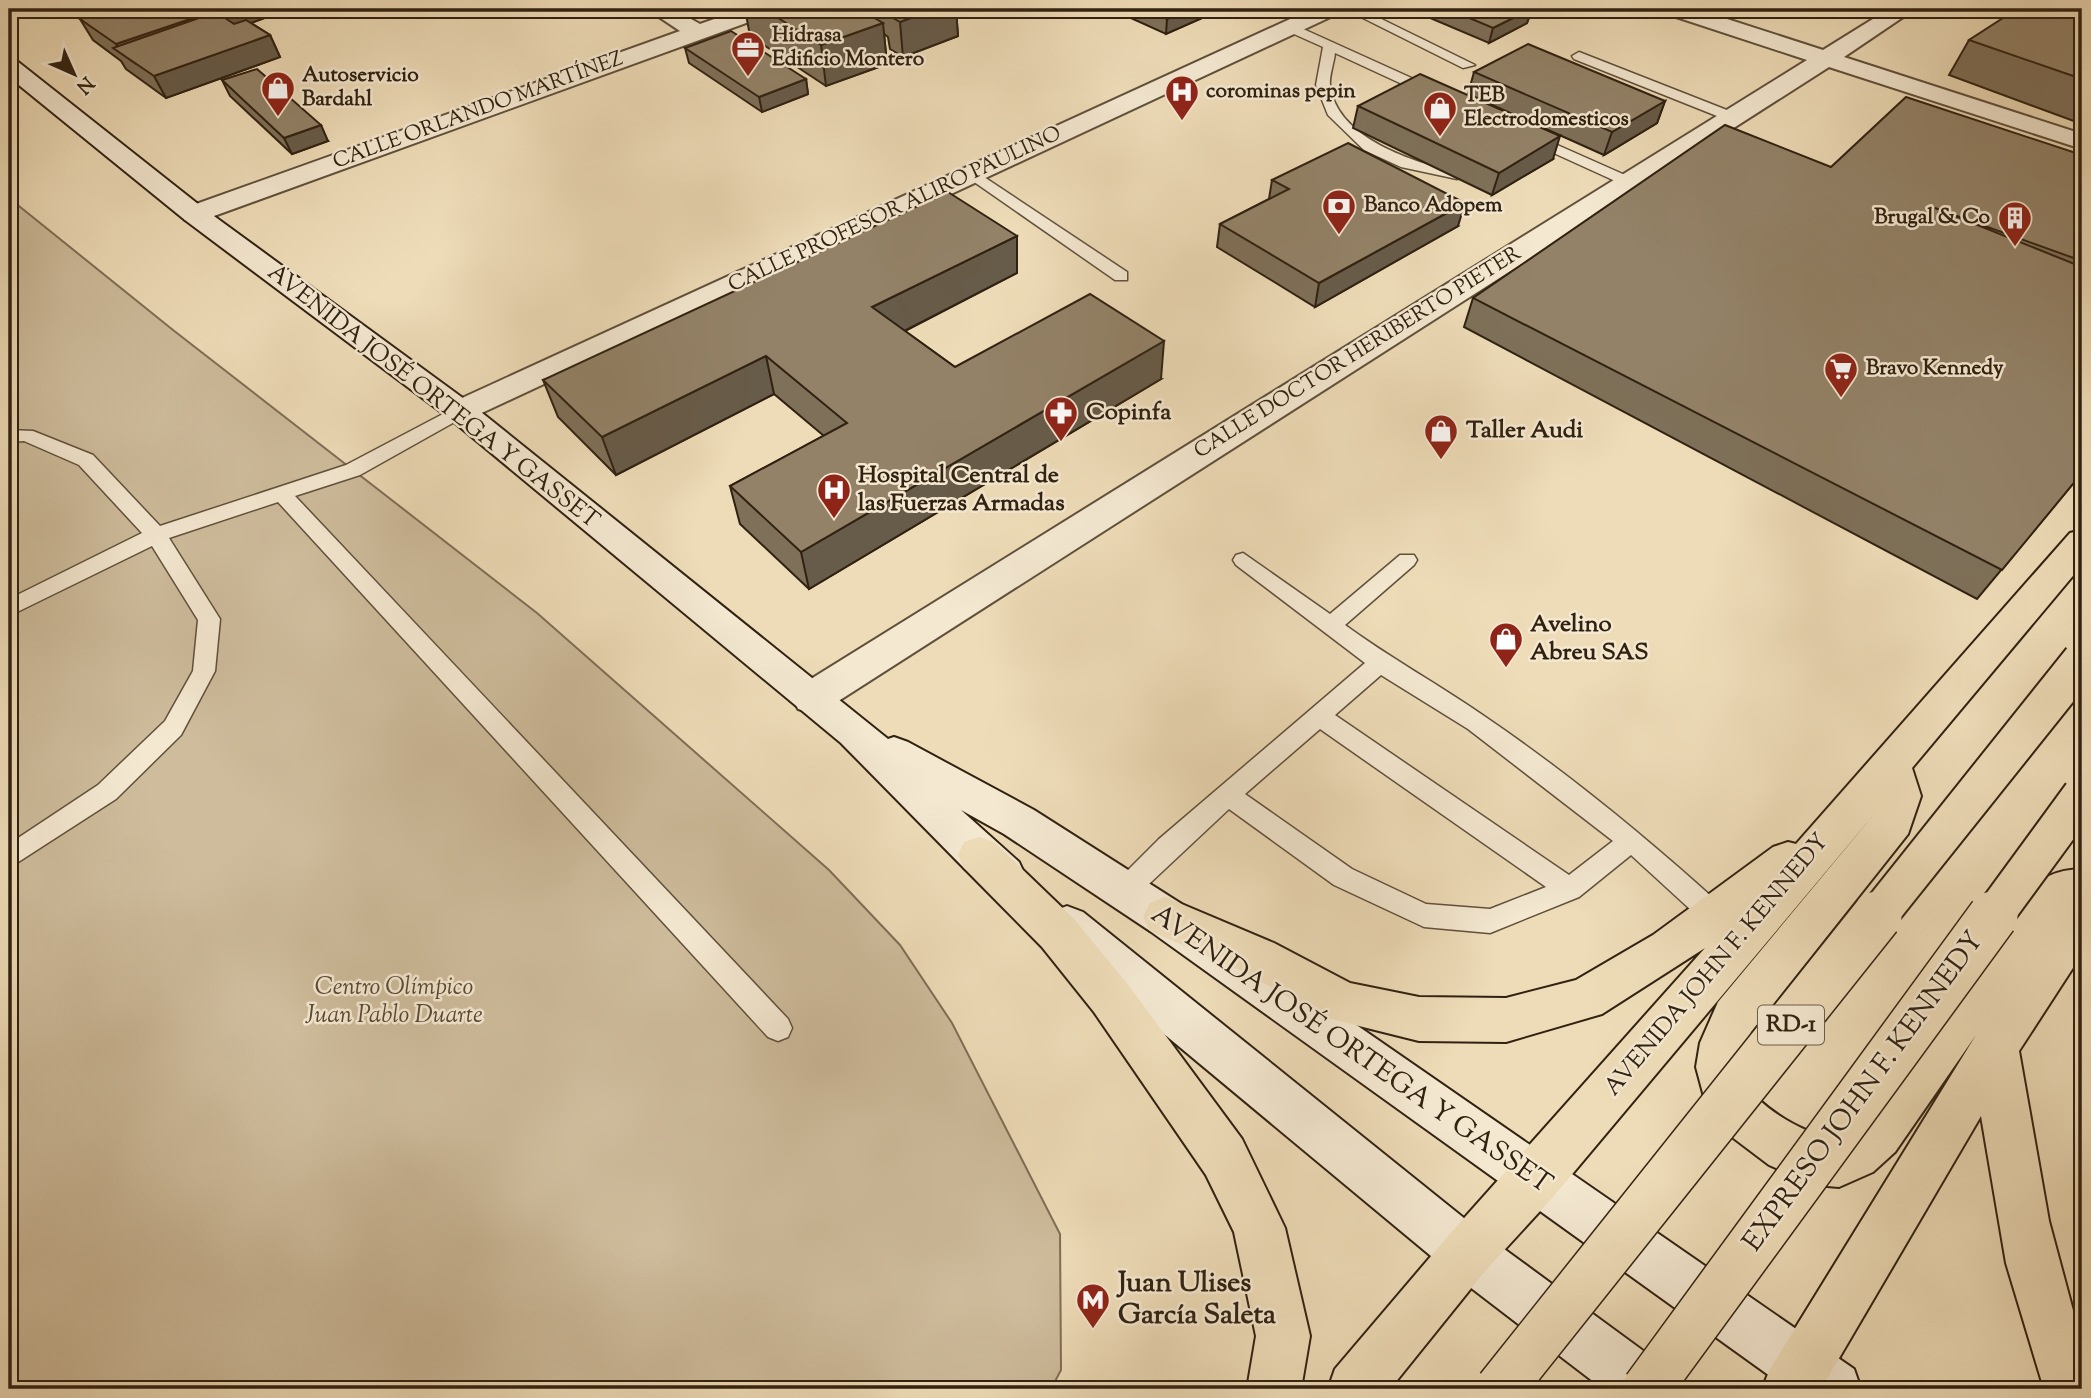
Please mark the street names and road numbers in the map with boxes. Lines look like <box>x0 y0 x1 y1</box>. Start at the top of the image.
street label: CALLE ORLANDO MARTÍNEZ <box>329 44 627 178</box>
street label: CALLE PROFESOR ALIRO PAULINO <box>723 119 1067 301</box>
street label: CALLE DOCTOR HERIBERTO PIETER <box>1189 239 1527 467</box>
street label: AVENIDA JOSÉ ORTEGA Y GASSET <box>260 256 606 538</box>
street label: AVENIDA JOHN F. KENNEDY <box>1597 826 1837 1104</box>
street label: AVENIDA JOSÉ ORTEGA Y GASSET <box>1142 895 1560 1205</box>
street label: EXPRESO JOHN F. KENNEDY <box>1734 924 1994 1260</box>
road number: RD-1 <box>1758 1006 1824 1044</box>

